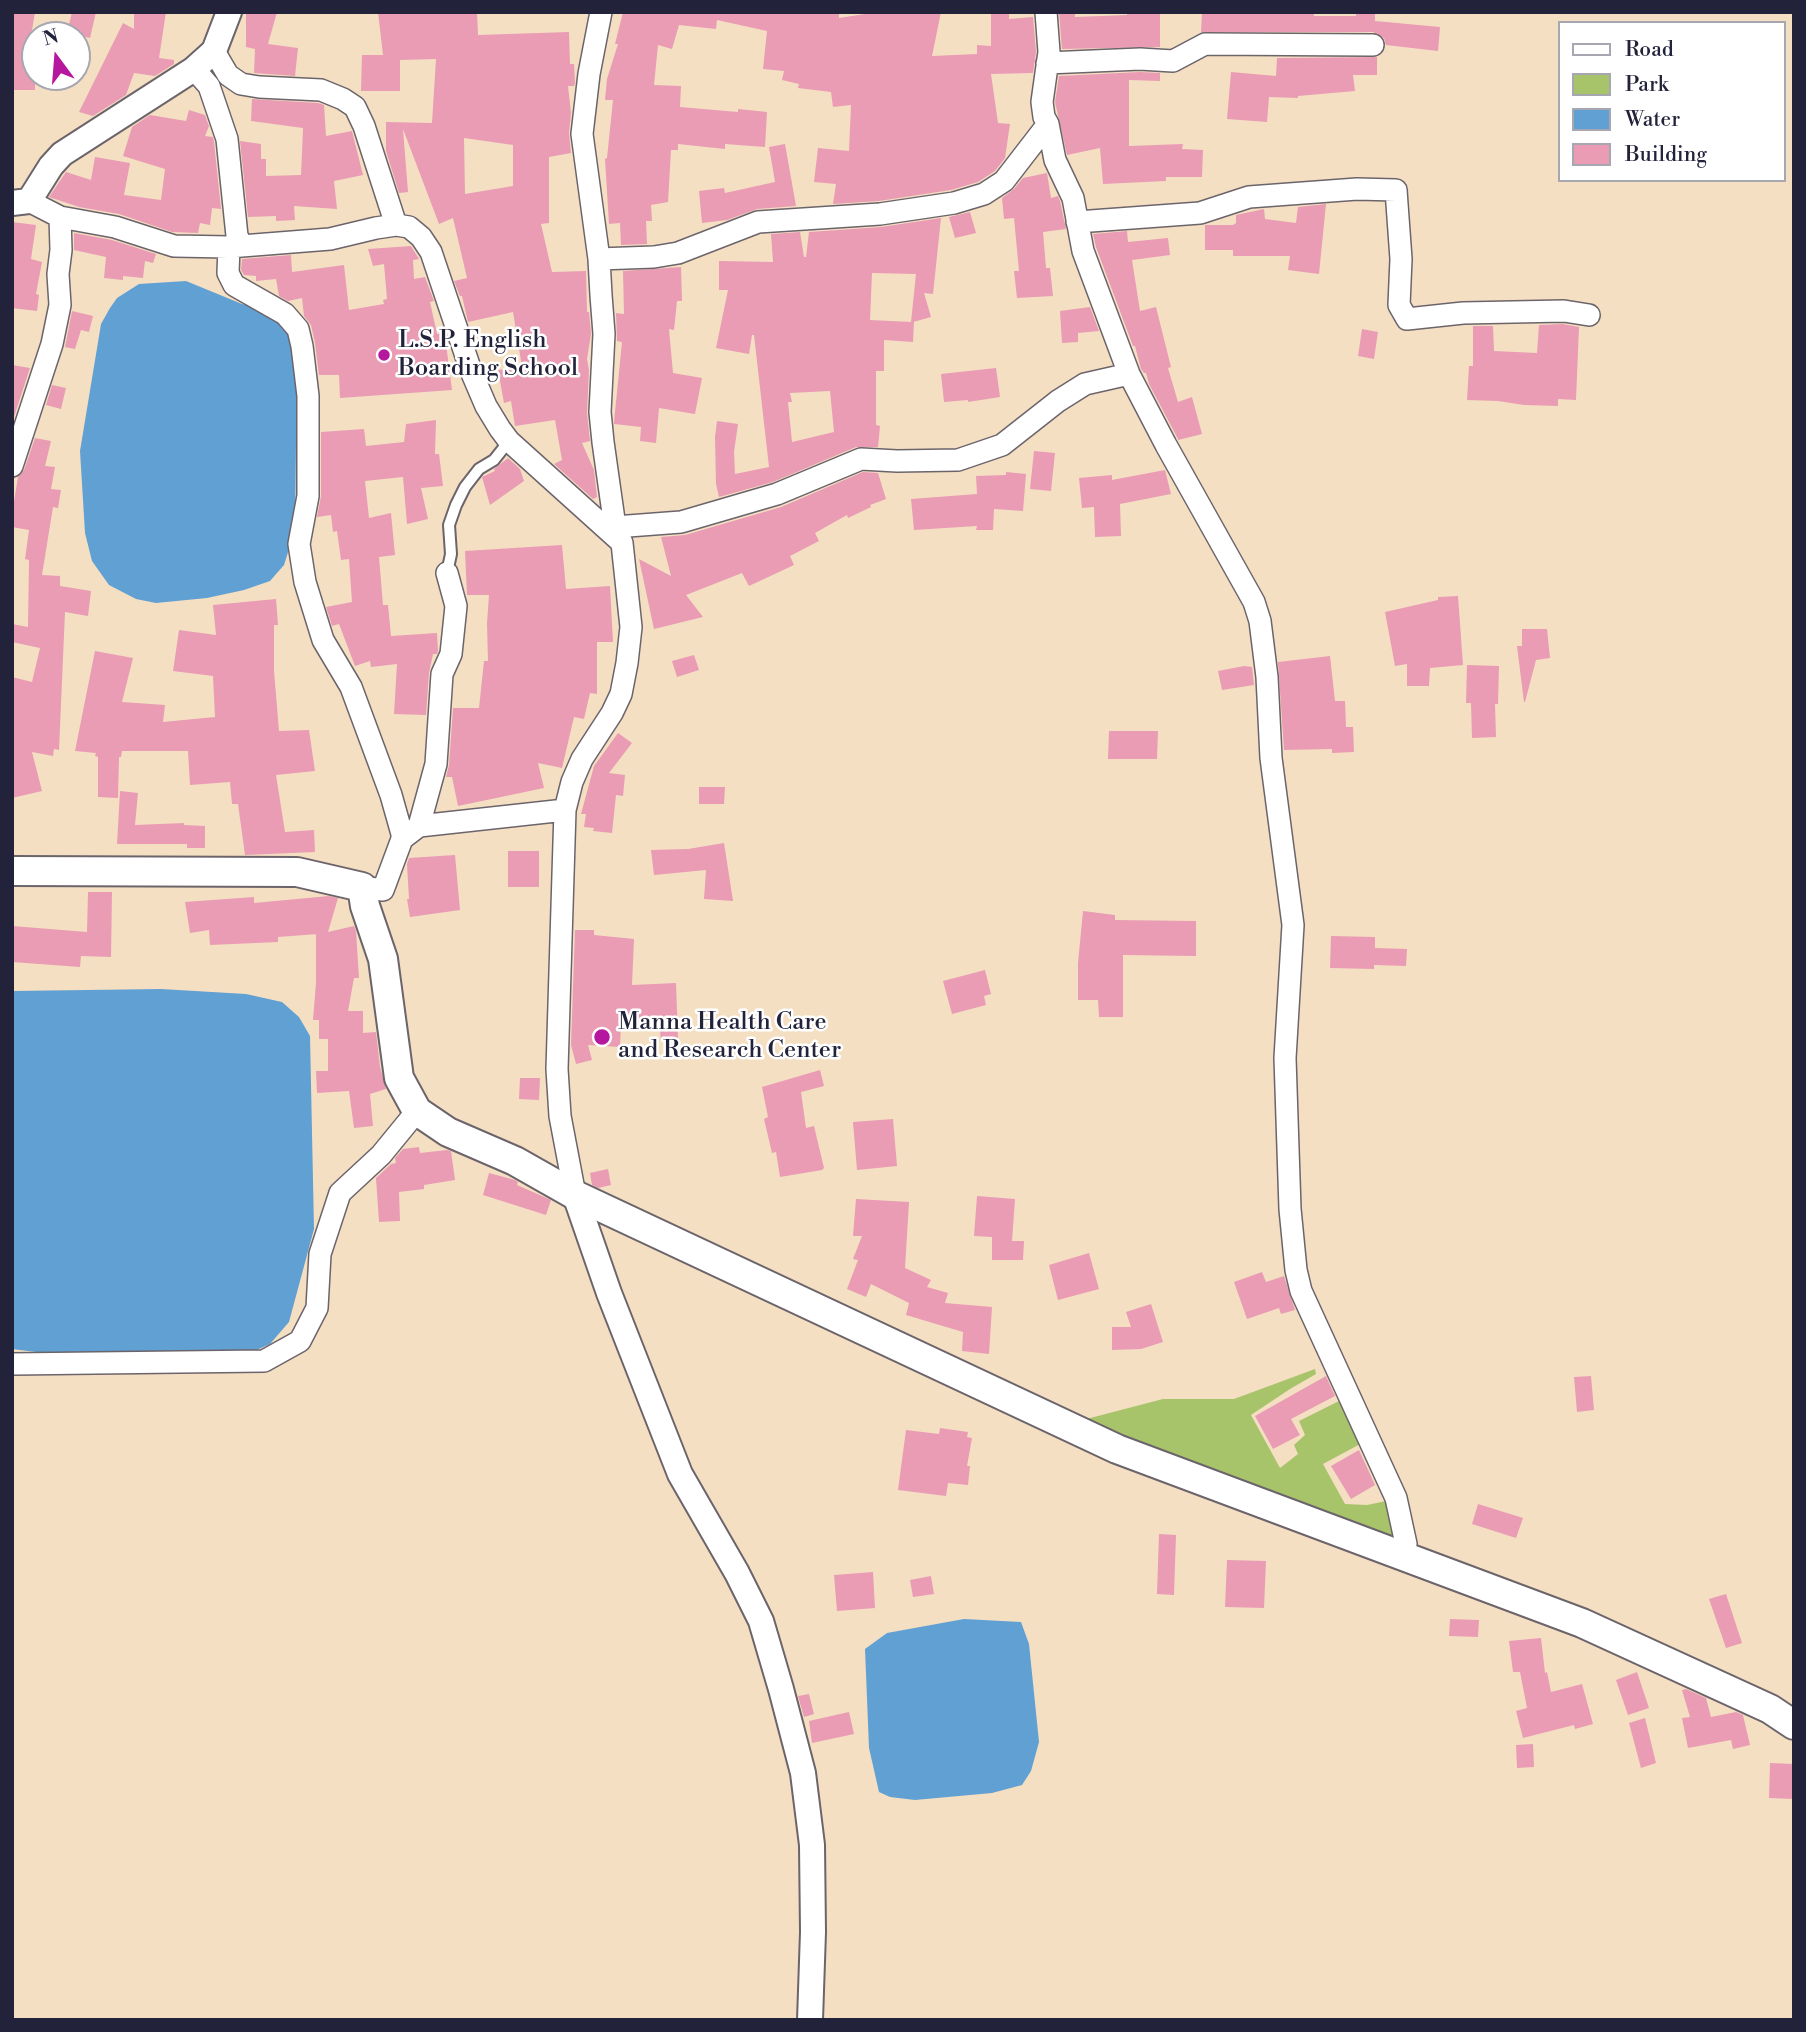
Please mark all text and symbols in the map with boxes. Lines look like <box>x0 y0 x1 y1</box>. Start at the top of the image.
north arrow <box>21 21 91 91</box>
legend <box>1558 21 1785 182</box>
text: N <box>40 24 61 51</box>
text: Road <box>1625 37 1674 63</box>
text: Park <box>1625 72 1669 98</box>
text: Water <box>1625 107 1680 133</box>
text: Building <box>1625 142 1707 168</box>
place label: L.S.P. English Boarding School <box>398 327 578 383</box>
marker: L.S.P. English Boarding School <box>376 347 392 363</box>
place label: Manna Health Care and Research Center <box>618 1009 841 1065</box>
marker: Manna Health Care and Research Center <box>592 1027 612 1047</box>

